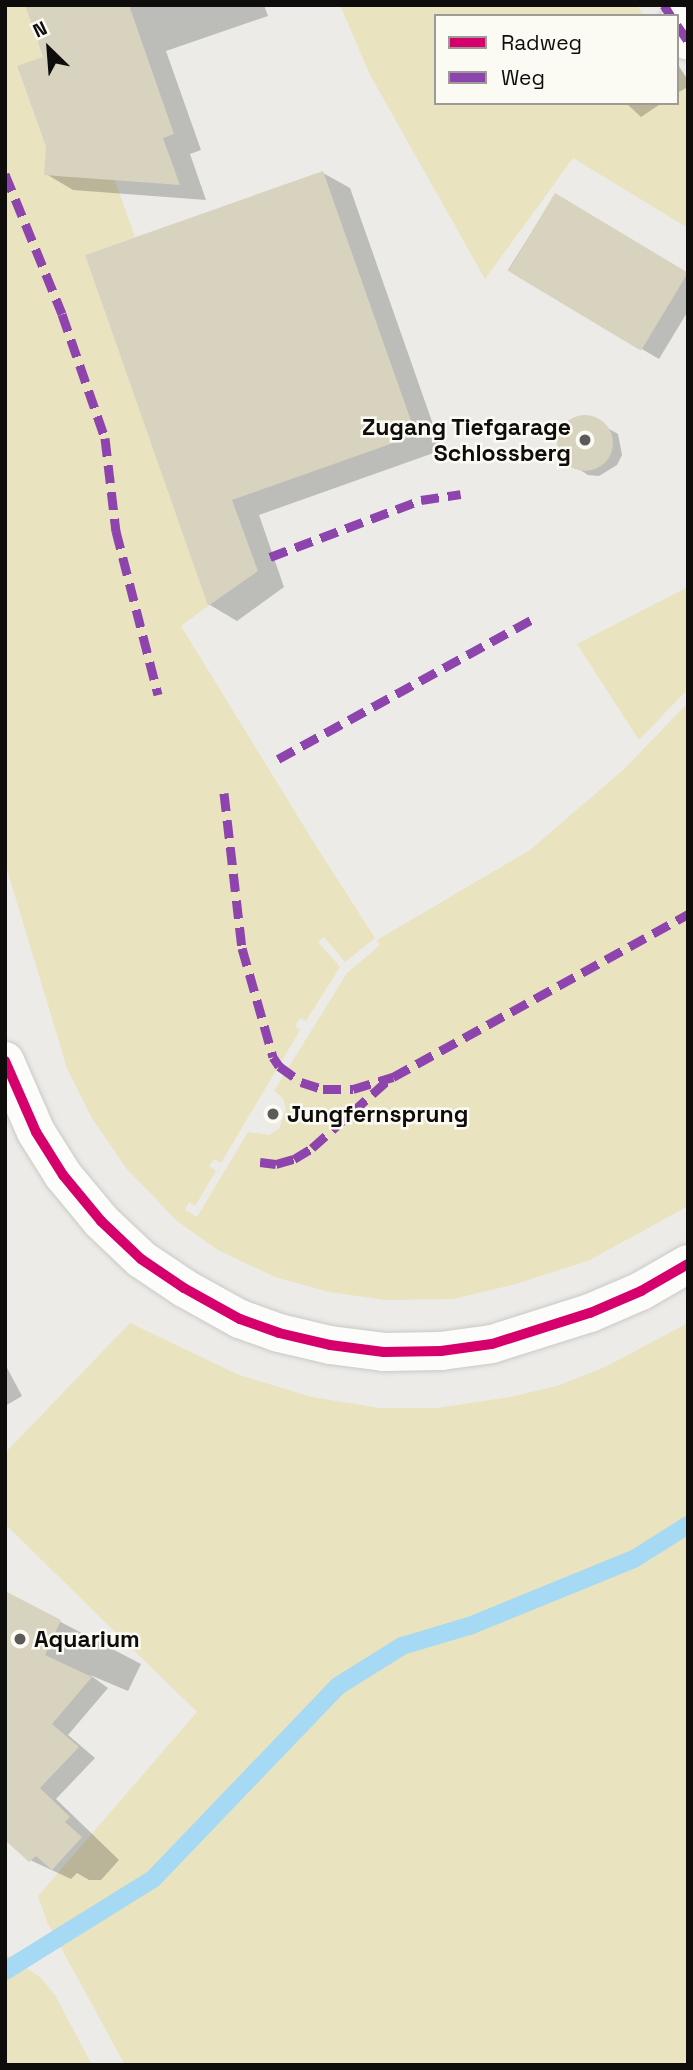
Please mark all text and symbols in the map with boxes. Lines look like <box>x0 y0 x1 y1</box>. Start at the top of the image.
north arrow <box>14 14 84 84</box>
legend <box>434 14 679 105</box>
text: N <box>29 15 51 44</box>
text: Radweg <box>501 29 582 56</box>
text: Weg <box>501 64 545 91</box>
place label: Zugang Tiefgarage Schlossberg <box>361 413 571 467</box>
marker: Zugang Tiefgarage Schlossberg <box>577 432 593 448</box>
place label: Jungfernsprung <box>287 1100 468 1128</box>
marker: Jungfernsprung <box>265 1106 281 1122</box>
place label: Aquarium <box>34 1625 140 1653</box>
marker: Aquarium <box>12 1631 28 1647</box>

